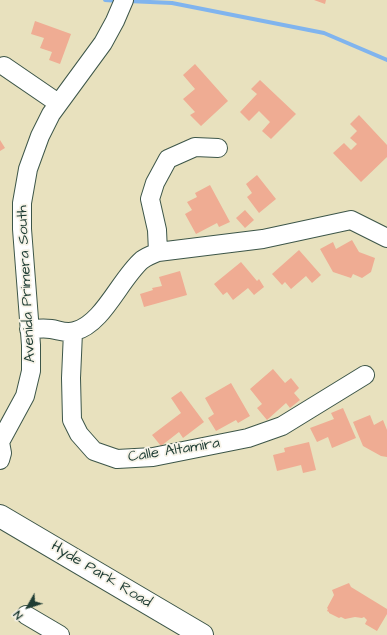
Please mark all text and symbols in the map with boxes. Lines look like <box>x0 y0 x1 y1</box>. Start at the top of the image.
street label: Avenida Primera South <box>14 205 40 363</box>
street label: Calle Altamira <box>127 435 221 467</box>
street label: Hyde Park Road <box>47 538 155 612</box>
north arrow <box>8 587 48 627</box>
text: N <box>10 607 26 622</box>

